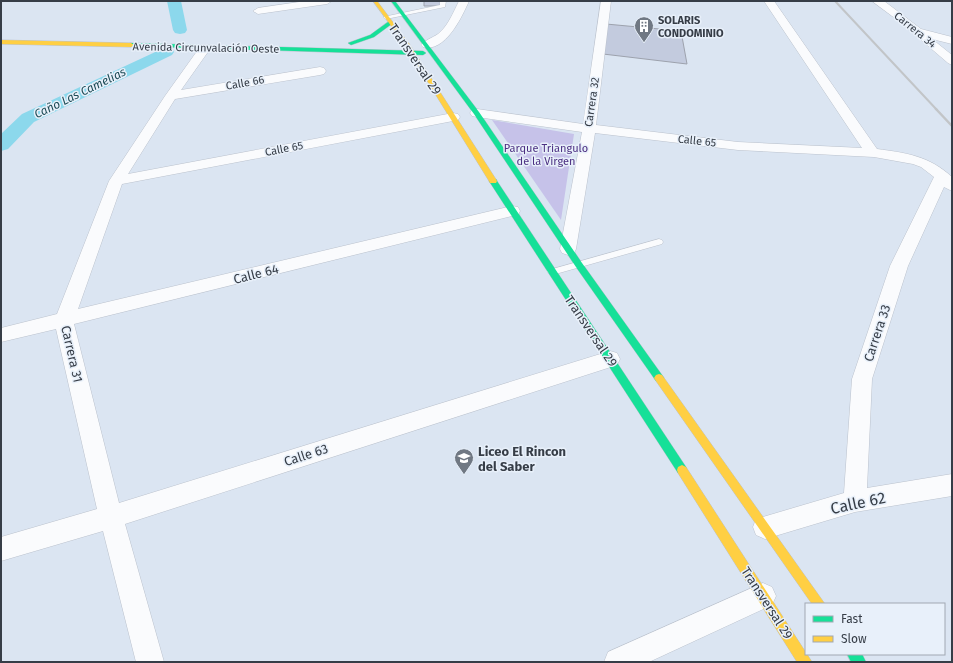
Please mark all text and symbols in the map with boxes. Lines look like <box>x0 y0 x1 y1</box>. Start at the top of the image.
street label: Carrera 34 <box>891 9 939 51</box>
place label: SOLARIS CONDOMINIO <box>658 14 724 40</box>
building icon: SOLARIS CONDOMINIO <box>633 15 655 43</box>
street label: Transversal 29 <box>386 20 445 98</box>
street label: Avenida Circunvalación Oeste <box>133 40 279 56</box>
water label: Caño Las Camelias <box>32 65 128 121</box>
street label: Calle 66 <box>225 73 265 93</box>
street label: Carrera 32 <box>582 76 602 128</box>
street label: Calle 65 <box>677 133 717 150</box>
street label: Calle 65 <box>264 139 305 159</box>
park label: Parque Triangulo de la Virgen <box>504 142 588 168</box>
street label: Calle 64 <box>232 261 280 287</box>
street label: Transversal 29 <box>562 292 621 370</box>
street label: Carrera 33 <box>861 303 893 363</box>
street label: Carrera 31 <box>58 324 86 384</box>
street label: Calle 63 <box>282 441 330 469</box>
place label: Liceo El Rincon del Saber <box>478 444 566 474</box>
school or university icon: Liceo El Rincon del Saber <box>453 447 475 475</box>
street label: Calle 62 <box>829 488 887 518</box>
street label: Transversal 29 <box>738 564 796 642</box>
legend <box>805 603 945 655</box>
text: Fast <box>841 612 863 626</box>
text: Slow <box>841 632 867 646</box>

